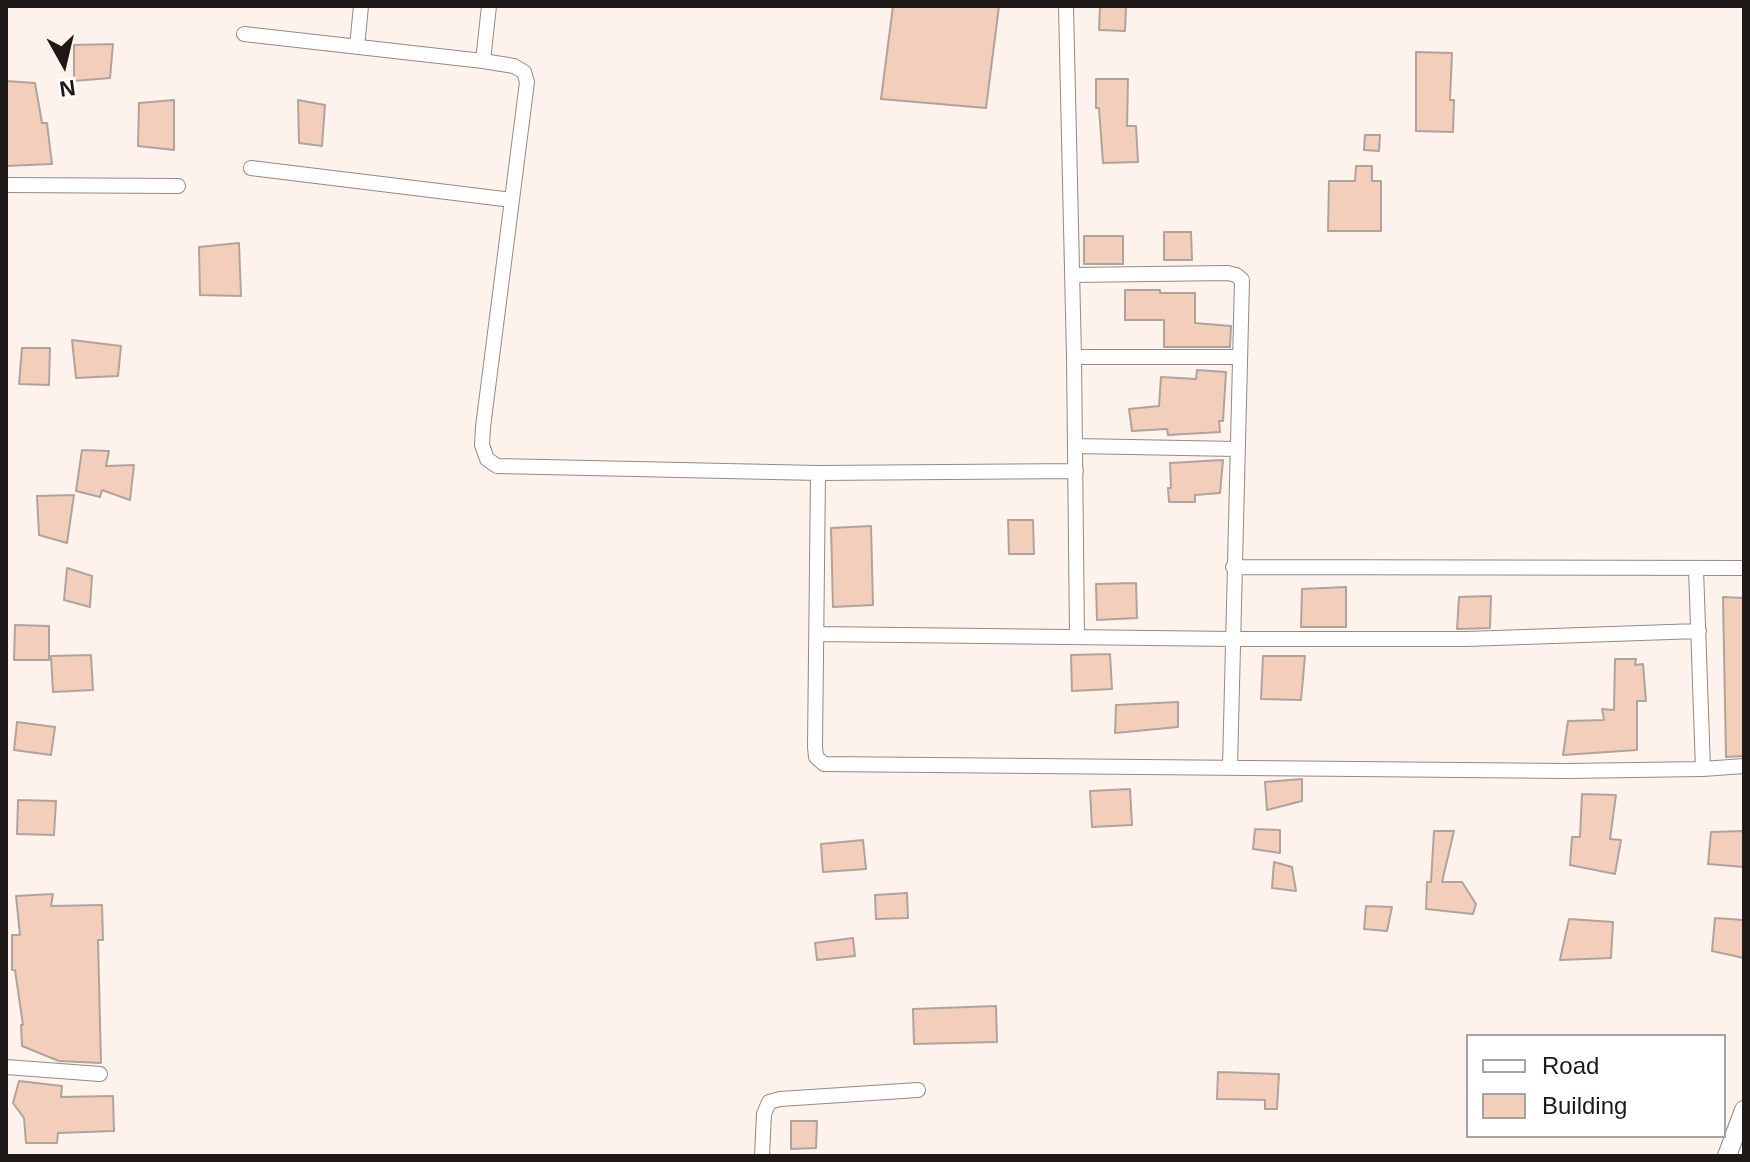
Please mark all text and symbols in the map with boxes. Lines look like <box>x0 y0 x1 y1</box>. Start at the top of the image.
north arrow <box>24 24 104 104</box>
text: N <box>58 75 77 102</box>
legend <box>1466 1034 1726 1138</box>
text: Road <box>1542 1052 1599 1079</box>
text: Building <box>1542 1092 1627 1119</box>

